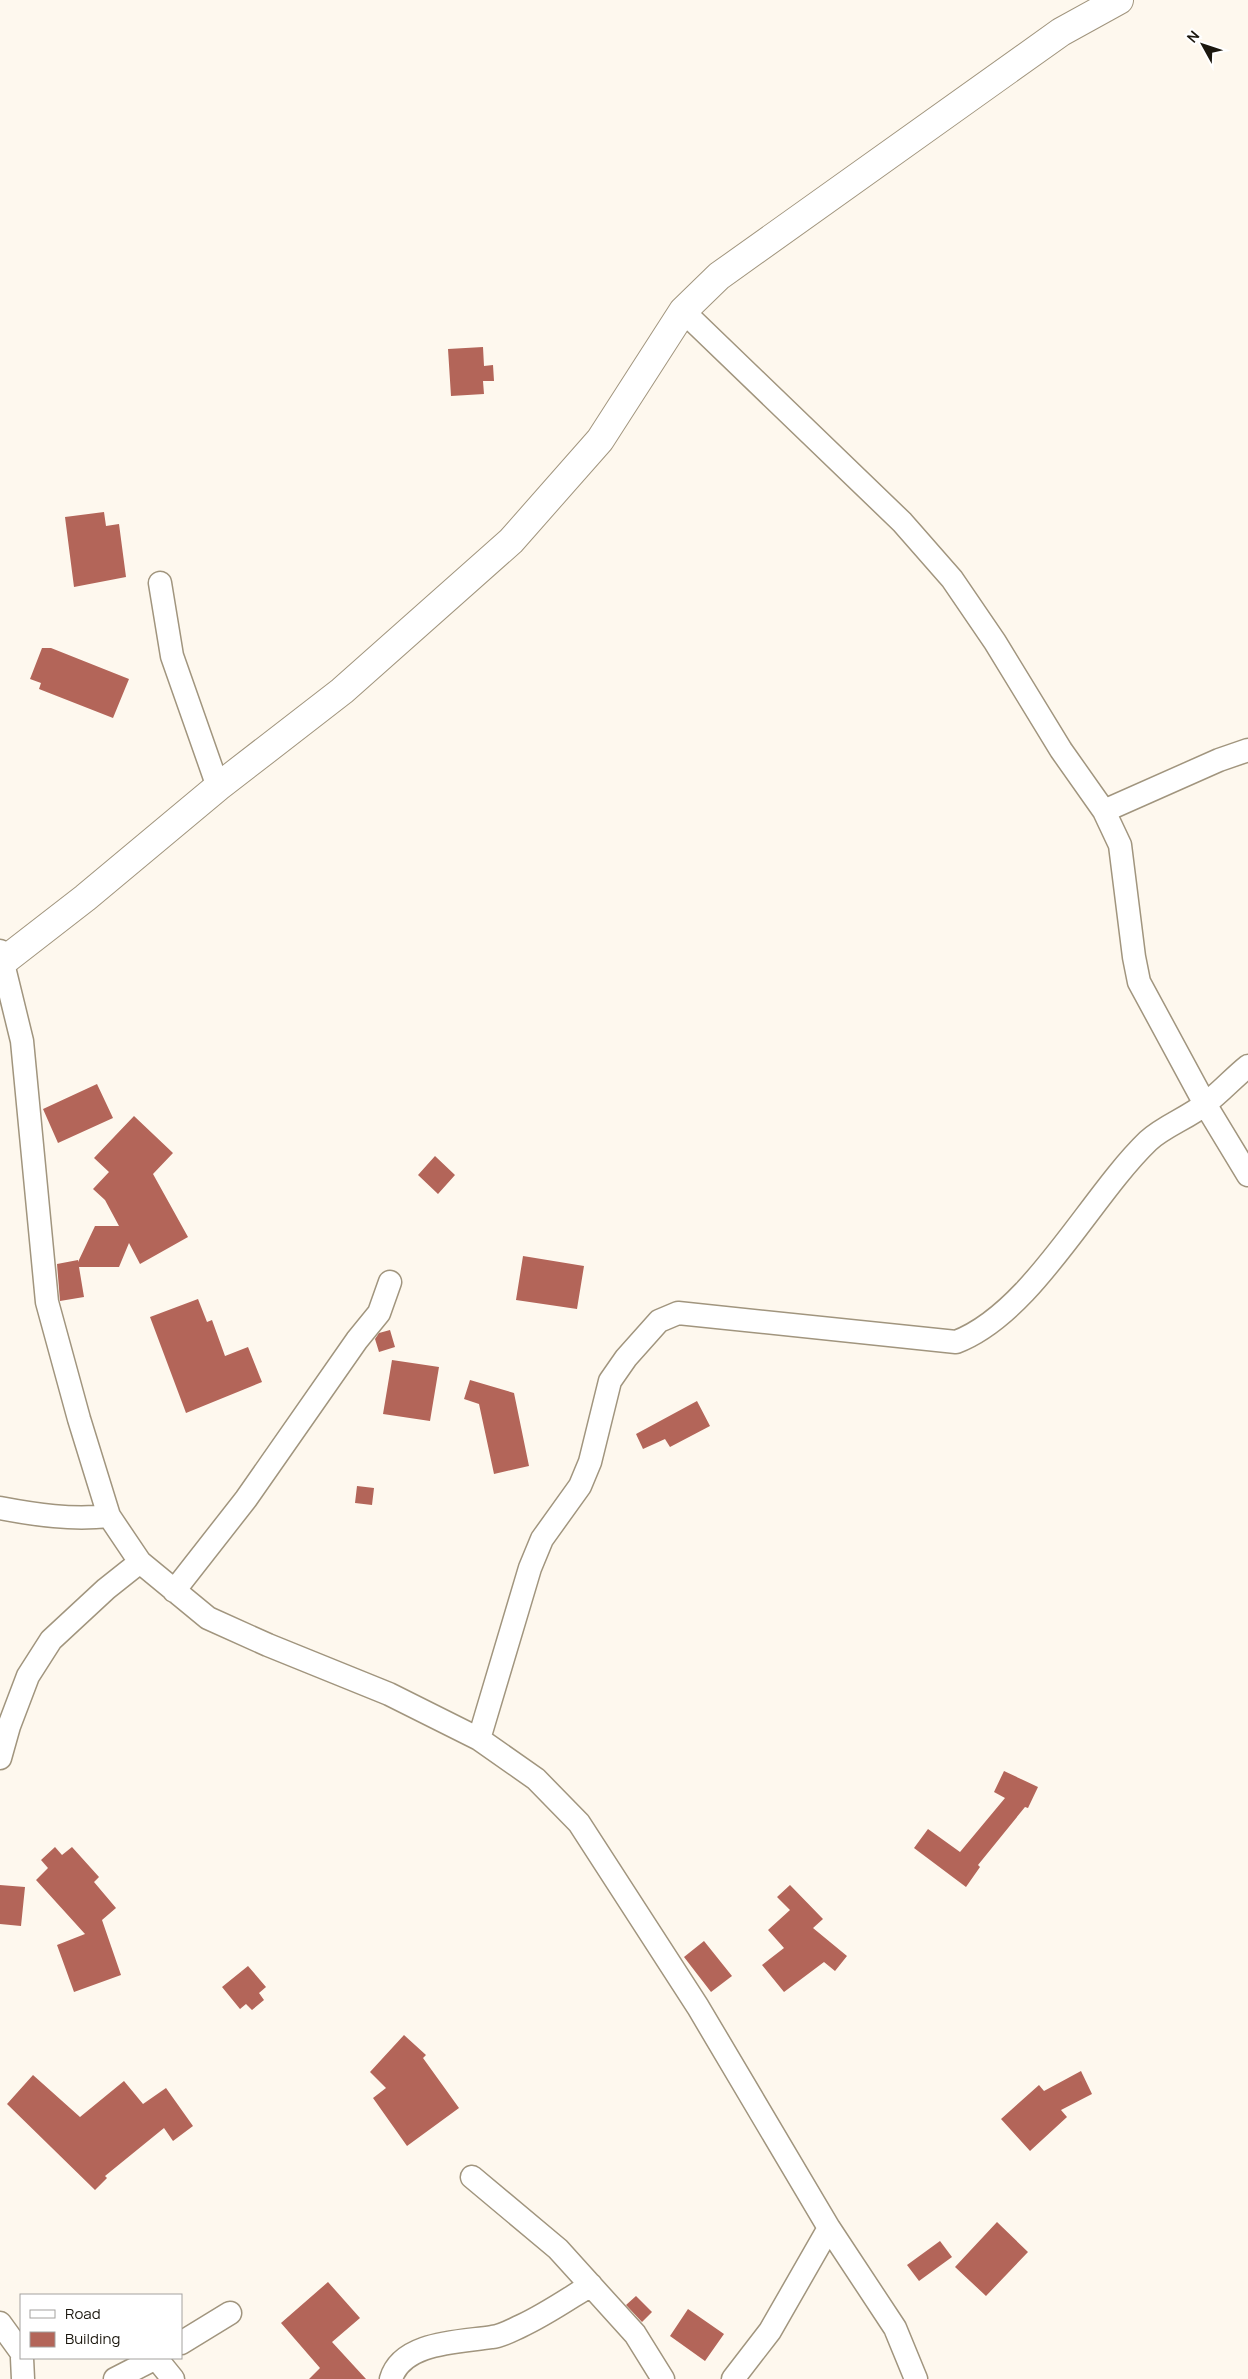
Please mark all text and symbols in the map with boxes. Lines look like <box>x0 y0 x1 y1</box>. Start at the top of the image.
north arrow <box>1178 20 1228 70</box>
text: N <box>1182 26 1203 46</box>
legend <box>20 2294 182 2359</box>
text: Road <box>65 2303 101 2324</box>
text: Building <box>65 2328 120 2349</box>

